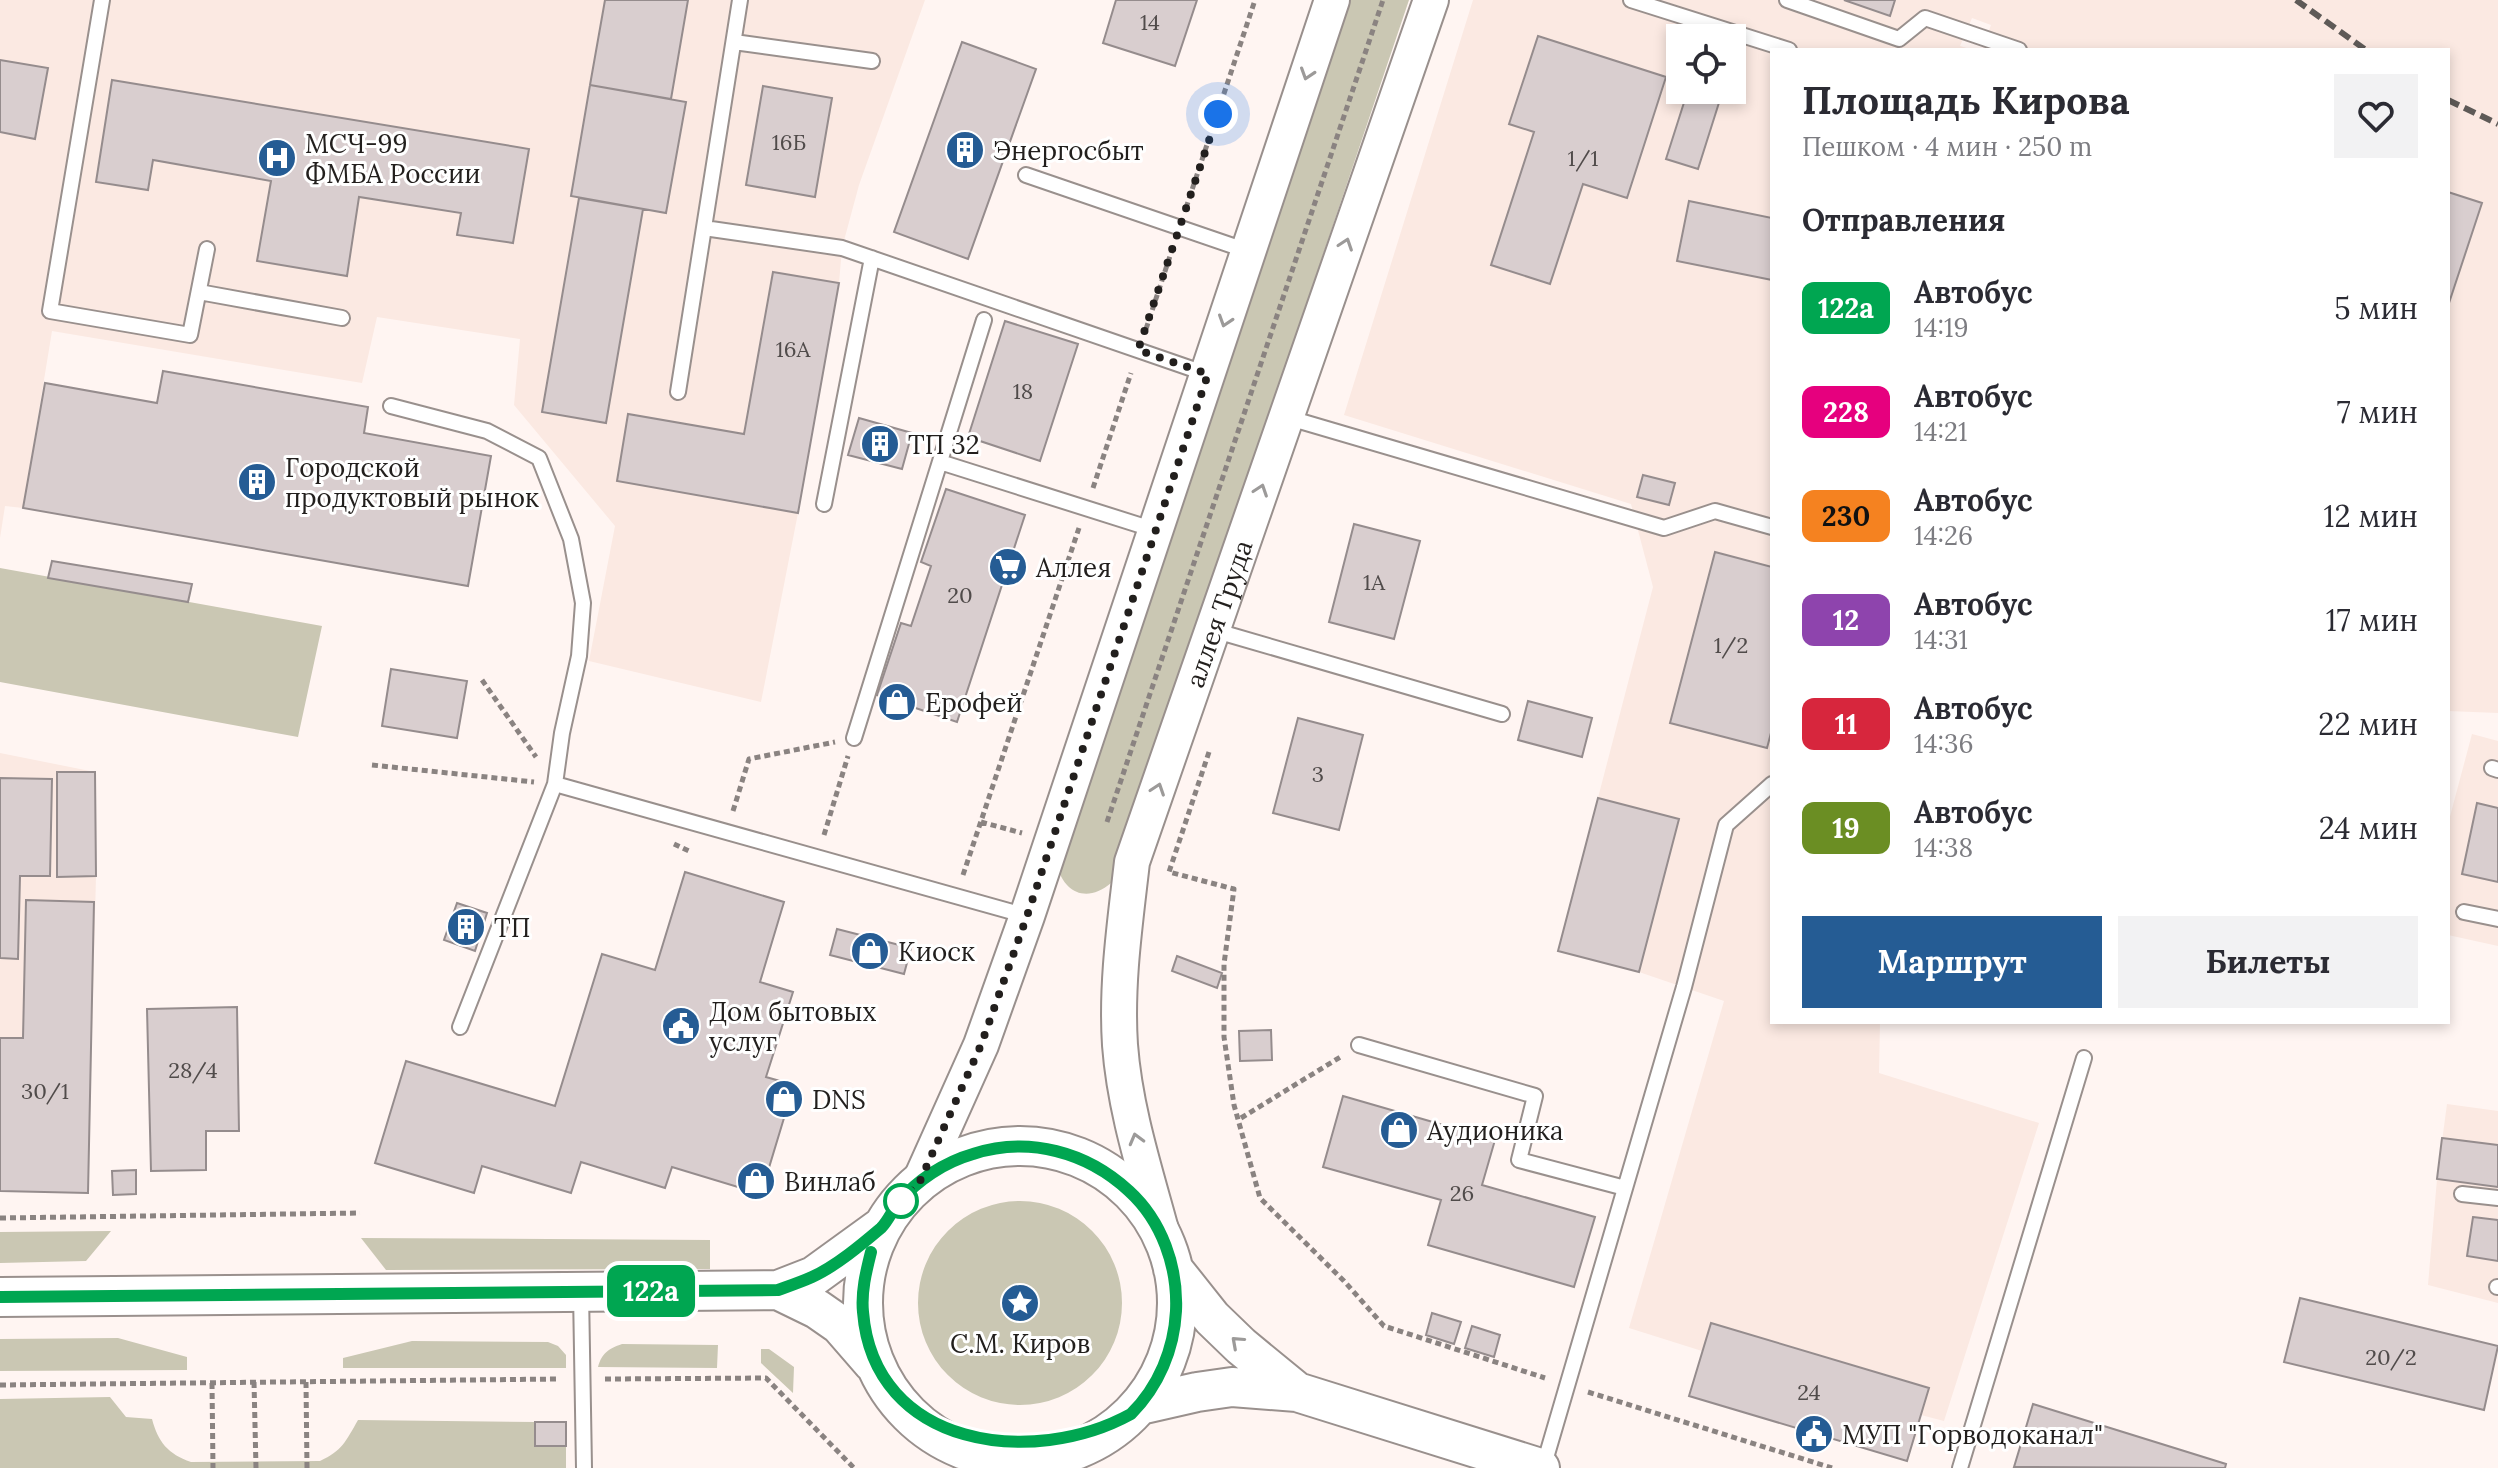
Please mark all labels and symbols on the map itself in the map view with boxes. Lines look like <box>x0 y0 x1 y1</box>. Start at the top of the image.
house number: 14 <box>1140 8 1160 36</box>
one-way arrow <box>1301 66 1317 80</box>
your location <box>1198 94 1238 134</box>
place label: МСЧ-99 ФМБА России <box>305 127 481 190</box>
house number: 16Б <box>772 128 806 156</box>
building icon: Энергосбыт <box>944 129 986 171</box>
place label: Энергосбыт <box>993 134 1144 167</box>
hospital icon: МСЧ-99 ФМБА России <box>256 137 298 179</box>
house number: 1/1 <box>1568 144 1598 172</box>
one-way arrow <box>1336 238 1353 252</box>
one-way arrow <box>1219 313 1235 327</box>
house number: 16А <box>776 335 811 363</box>
house number: 18 <box>1013 377 1033 405</box>
building icon: ТП 32 <box>859 423 901 465</box>
place label: ТП 32 <box>908 428 980 461</box>
place label: Городской продуктовый рынок <box>285 451 539 514</box>
building icon: Городской продуктовый рынок <box>236 461 278 503</box>
one-way arrow <box>1251 484 1267 498</box>
street label: аллея Труда <box>1177 535 1259 691</box>
supermarket icon: Аллея <box>987 546 1029 588</box>
place label: Аллея <box>1035 551 1111 584</box>
house number: 1А <box>1363 568 1386 596</box>
house number: 20 <box>947 581 973 609</box>
house number: 1/2 <box>1714 631 1748 659</box>
shop icon: Ерофей <box>876 681 918 723</box>
place label: Ерофей <box>925 686 1023 719</box>
house number: 3 <box>1312 760 1324 788</box>
one-way arrow <box>1148 782 1164 796</box>
building icon: ТП <box>445 906 487 948</box>
place label: ТП <box>494 911 530 944</box>
shop icon: Киоск <box>849 930 891 972</box>
place label: Киоск <box>898 935 975 968</box>
place label: Дом бытовых услуг <box>709 995 877 1058</box>
public building icon: Дом бытовых услуг <box>660 1005 702 1047</box>
house number: 28/4 <box>168 1056 218 1084</box>
house number: 30/1 <box>21 1077 69 1105</box>
shop icon: DNS <box>763 1078 805 1120</box>
place label: DNS <box>812 1083 866 1116</box>
shop icon: Аудионика <box>1378 1109 1420 1151</box>
place label: Аудионика <box>1426 1114 1563 1147</box>
one-way arrow <box>1129 1132 1146 1146</box>
shop icon: Винлаб <box>735 1160 777 1202</box>
place label: Винлаб <box>784 1165 876 1198</box>
house number: 26 <box>1450 1179 1474 1207</box>
unlabelled marker <box>884 1184 918 1218</box>
line badge: 122а <box>595 1265 707 1317</box>
place icon: С.М. Киров <box>999 1282 1041 1324</box>
place label: С.М. Киров <box>950 1327 1090 1360</box>
one-way arrow <box>1232 1337 1247 1351</box>
house number: 20/2 <box>2365 1343 2417 1371</box>
house number: 24 <box>1797 1378 1821 1406</box>
public building icon: МУП "Горводоканал" <box>1793 1413 1835 1455</box>
place label: МУП "Горводоканал" <box>1842 1418 2103 1451</box>

